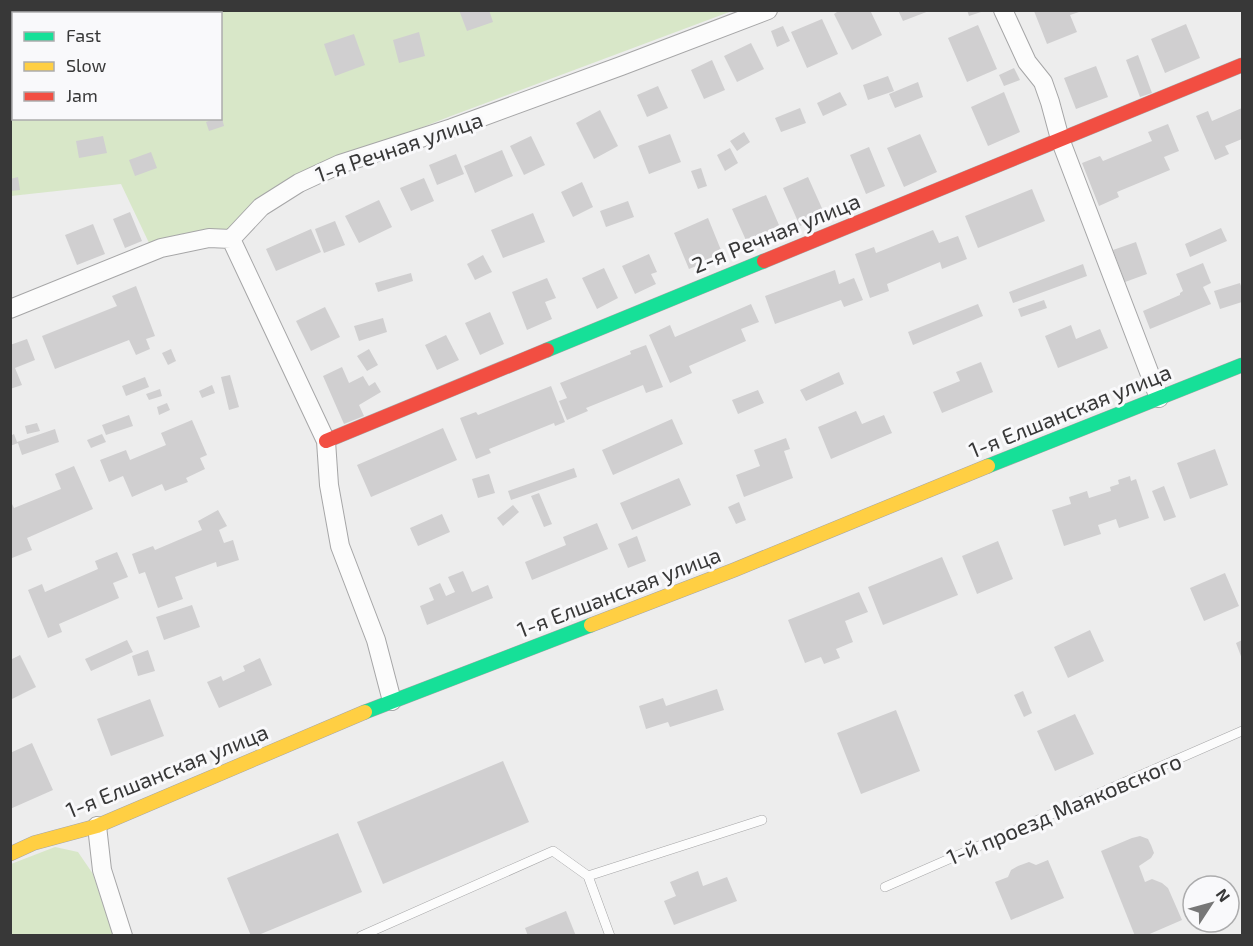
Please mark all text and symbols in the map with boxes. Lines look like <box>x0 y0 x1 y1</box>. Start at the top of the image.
legend <box>12 12 222 120</box>
text: Fast <box>66 24 101 46</box>
text: Slow <box>66 54 107 76</box>
text: Jam <box>66 84 98 106</box>
street label: 1-я Речная улица <box>312 105 486 188</box>
street label: 2-я Речная улица <box>688 187 864 279</box>
street label: 1-я Елшанская улица <box>965 358 1175 463</box>
street label: 1-я Елшанская улица <box>513 540 724 643</box>
street label: 1-я Елшанская улица <box>62 718 272 823</box>
street label: 1-й проезд Маяковского <box>942 747 1185 869</box>
north arrow <box>1181 874 1241 934</box>
text: N <box>1212 885 1235 905</box>

